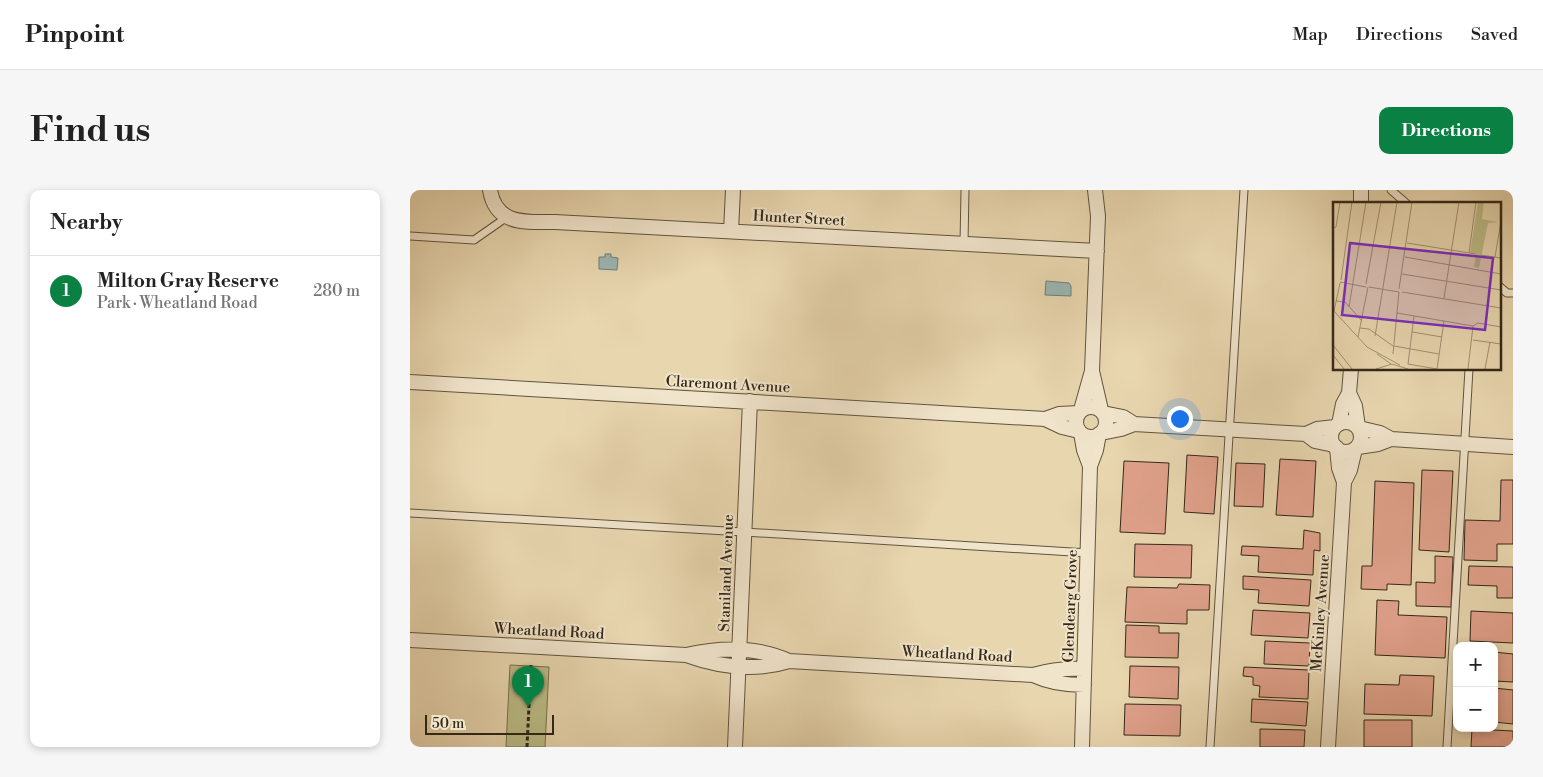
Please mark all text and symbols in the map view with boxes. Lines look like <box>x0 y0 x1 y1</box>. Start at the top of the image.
text: Pinpoint <box>25 20 124 50</box>
text: Map <box>1292 23 1328 46</box>
text: Directions <box>1356 23 1443 46</box>
text: Saved <box>1471 23 1518 46</box>
button: Directions <box>1379 107 1513 154</box>
text: Find us <box>30 109 150 152</box>
inset map <box>1333 202 1500 370</box>
street label: Hunter Street <box>752 207 846 230</box>
text: Nearby <box>50 210 123 236</box>
text: Milton Gray Reserve <box>97 269 279 293</box>
text: 1 <box>62 281 70 301</box>
text: 280 m <box>313 281 360 301</box>
text: Park · Wheatland Road <box>97 293 257 313</box>
street label: Claremont Avenue <box>665 372 791 397</box>
your location <box>1167 406 1193 432</box>
street label: Staniland Avenue <box>715 514 738 632</box>
street label: Glendearg Grove <box>1059 549 1082 663</box>
street label: McKinley Avenue <box>1307 554 1334 672</box>
street label: Wheatland Road <box>492 619 605 644</box>
street label: Wheatland Road <box>900 642 1013 667</box>
map controls <box>1453 642 1498 732</box>
button: + <box>1453 642 1498 687</box>
pin: 1 <box>512 666 544 707</box>
button: − <box>1453 687 1498 732</box>
scale bar <box>425 712 554 735</box>
text: 50 m <box>432 715 464 733</box>

